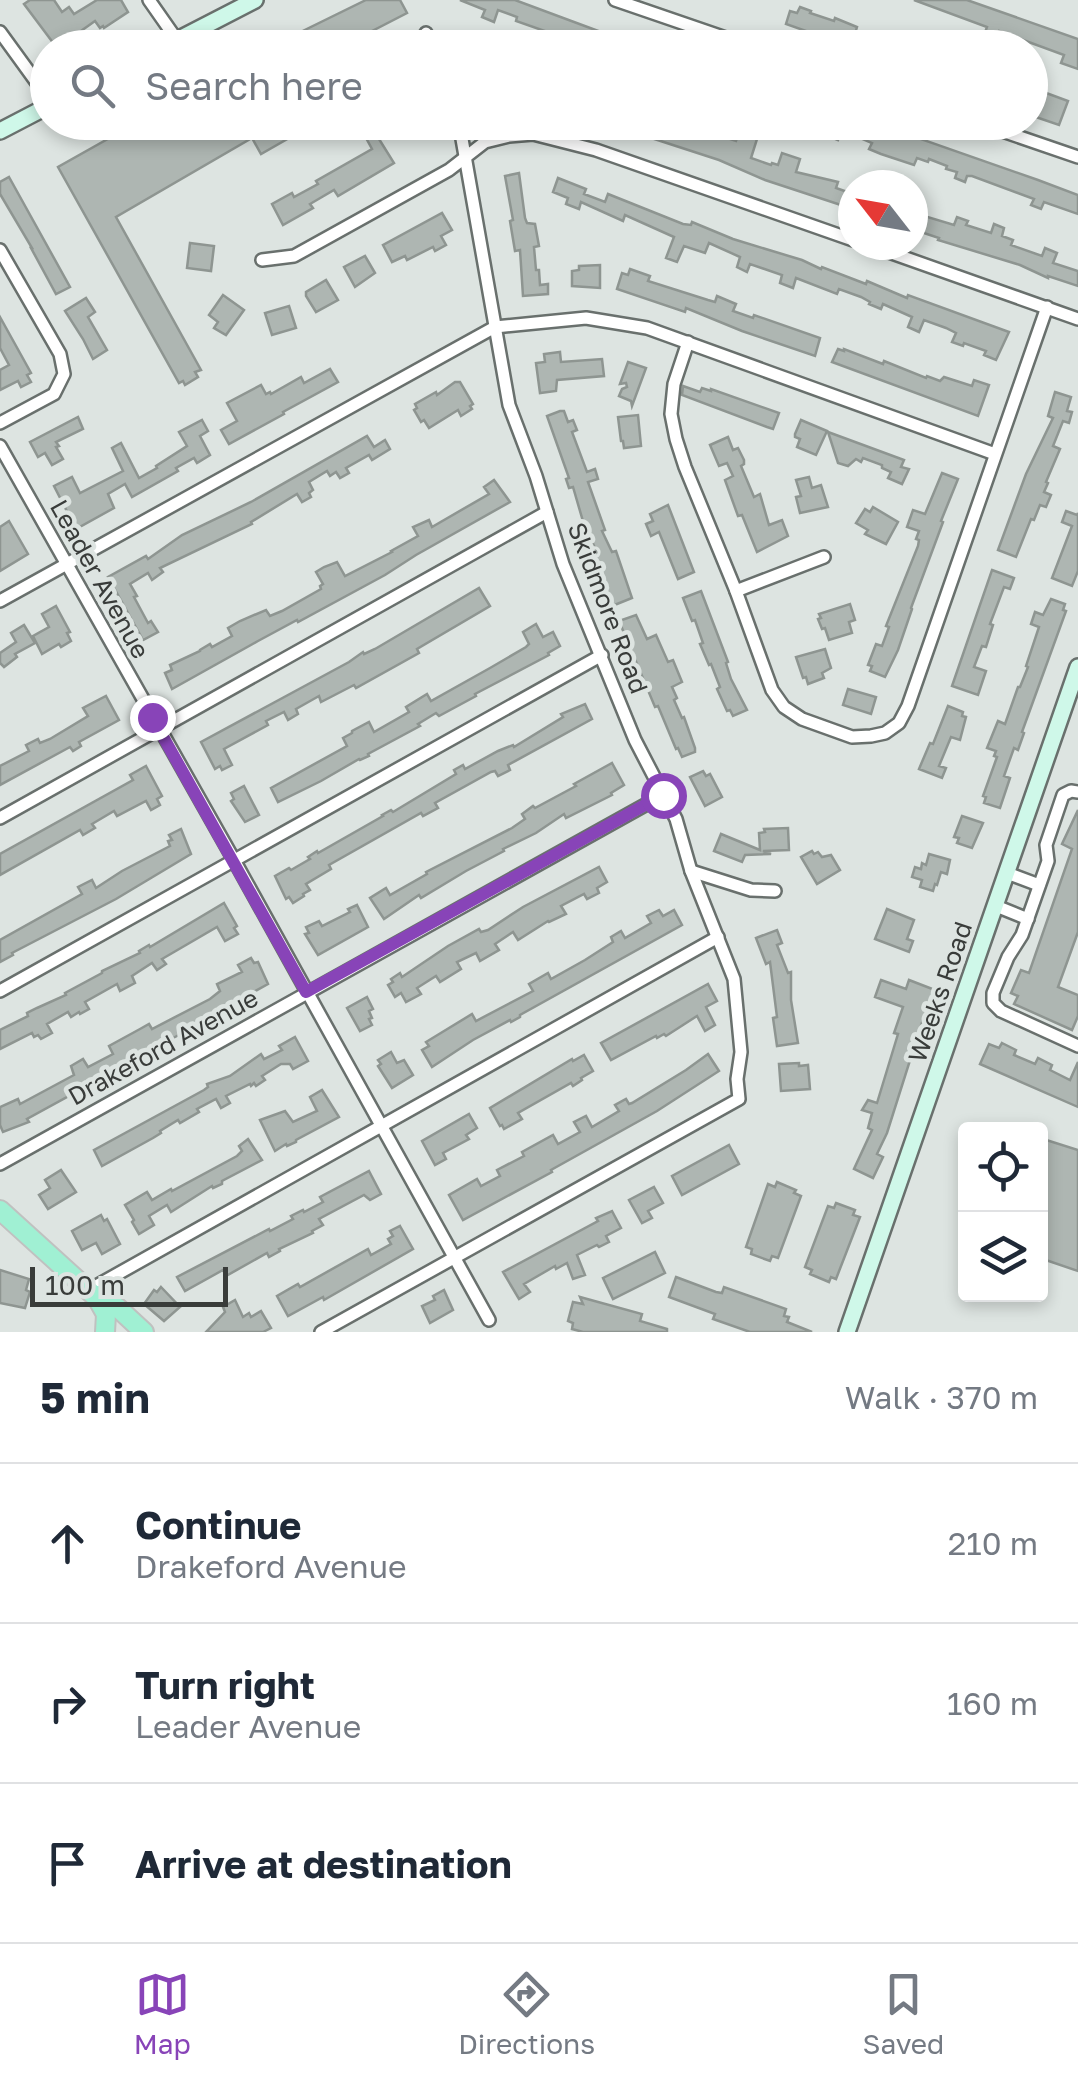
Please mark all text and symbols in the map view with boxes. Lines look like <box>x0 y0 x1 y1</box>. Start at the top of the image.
search box <box>30 30 1048 140</box>
icon: search <box>65 58 120 113</box>
text: Search here <box>145 63 363 108</box>
north arrow <box>838 170 928 260</box>
street label: Leader Avenue <box>44 494 157 664</box>
street label: Skidmore Road <box>562 518 655 698</box>
route end <box>130 695 176 741</box>
route start <box>641 773 687 819</box>
street label: Weeks Road <box>901 917 978 1066</box>
street label: Drakeford Avenue <box>62 982 263 1112</box>
map controls <box>958 1122 1048 1302</box>
button: locate <box>958 1122 1048 1212</box>
button: layers <box>958 1212 1048 1302</box>
scale bar <box>30 1262 228 1306</box>
text: 100 m <box>45 1268 125 1301</box>
text: 5 min <box>40 1372 150 1422</box>
text: Walk · 370 m <box>845 1378 1038 1416</box>
text: Continue <box>135 1502 301 1547</box>
icon: ahead <box>40 1516 95 1571</box>
text: 210 m <box>948 1524 1038 1562</box>
text: Drakeford Avenue <box>135 1547 407 1585</box>
text: Turn right <box>135 1662 315 1707</box>
icon: right <box>40 1676 95 1731</box>
text: 160 m <box>947 1684 1038 1722</box>
text: Leader Avenue <box>135 1707 361 1745</box>
icon: arrive <box>40 1836 95 1891</box>
text: Arrive at destination <box>135 1841 512 1886</box>
tab: Map <box>134 1967 191 2060</box>
tab: Directions <box>458 1967 595 2060</box>
tab: Saved <box>862 1967 944 2060</box>

